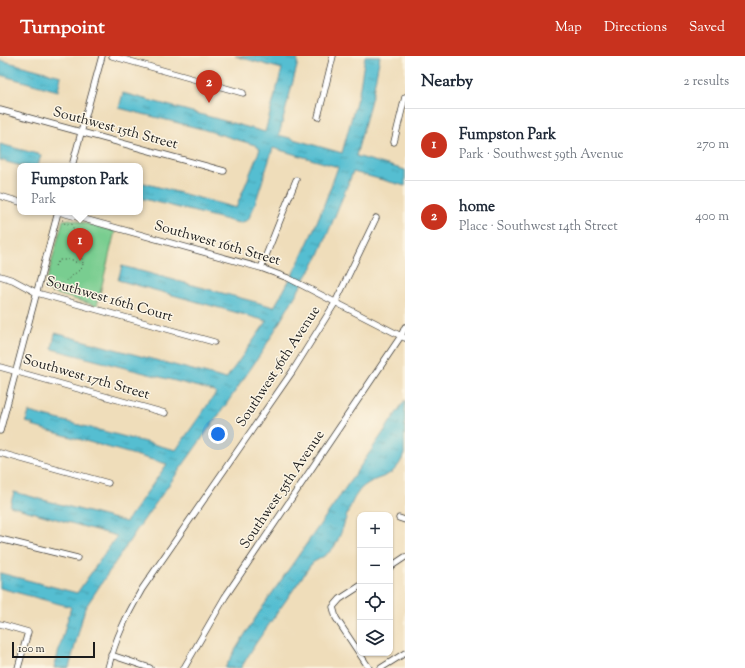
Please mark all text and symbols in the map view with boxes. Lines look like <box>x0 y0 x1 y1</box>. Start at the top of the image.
text: Turnpoint <box>20 15 105 42</box>
text: Map <box>555 18 582 38</box>
text: Directions <box>604 18 667 38</box>
text: Saved <box>689 18 725 38</box>
pin: 2 <box>196 70 222 103</box>
text: Nearby <box>421 70 473 94</box>
text: 2 results <box>684 73 729 91</box>
street label: Southwest 15th Street <box>50 103 180 155</box>
text: Fumpston Park <box>459 125 556 146</box>
text: 1 <box>432 136 436 154</box>
text: 270 m <box>696 136 729 154</box>
text: Park · Southwest 59th Avenue <box>459 146 624 164</box>
popup <box>17 163 143 215</box>
text: Fumpston Park <box>31 170 129 191</box>
text: Park <box>31 191 56 209</box>
text: home <box>459 197 495 218</box>
text: 2 <box>431 208 437 226</box>
text: 400 m <box>695 208 729 226</box>
street label: Southwest 16th Street <box>151 216 283 272</box>
text: Place · Southwest 14th Street <box>459 218 618 236</box>
pin: 1 <box>67 228 93 261</box>
street label: Southwest 16th Court <box>43 272 175 328</box>
street label: Southwest 56th Avenue <box>232 302 326 432</box>
street label: Southwest 17th Street <box>20 350 152 406</box>
your location <box>208 424 228 444</box>
street label: Southwest 55th Avenue <box>236 427 330 553</box>
map controls <box>357 512 393 656</box>
button: + <box>357 512 393 548</box>
button: − <box>357 548 393 584</box>
button: locate <box>357 584 393 620</box>
button: layers <box>357 620 393 656</box>
scale bar <box>12 640 95 659</box>
text: 100 m <box>18 641 45 657</box>

